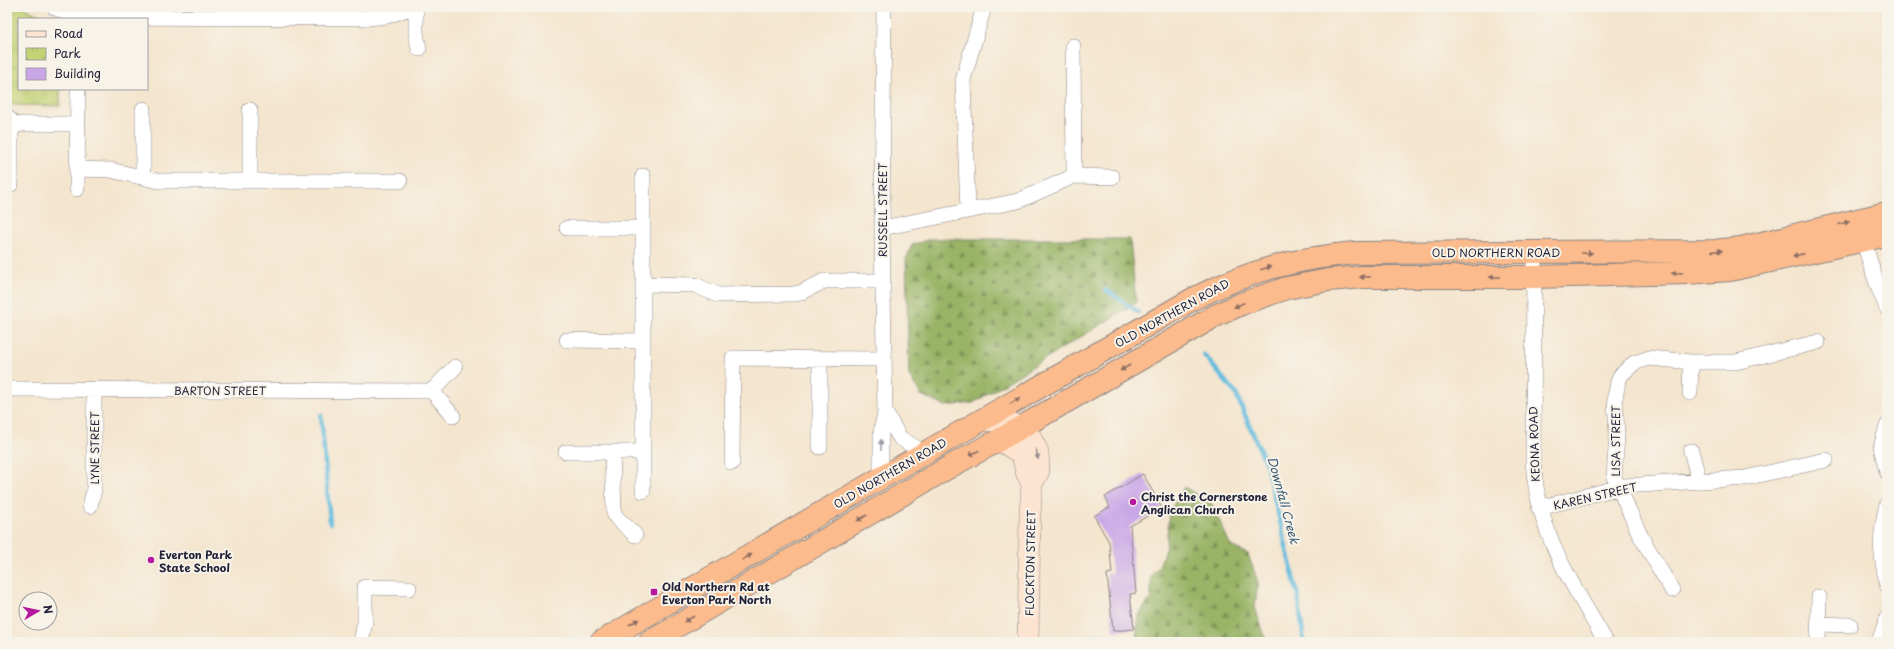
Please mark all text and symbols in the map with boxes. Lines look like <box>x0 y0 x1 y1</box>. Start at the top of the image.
legend <box>18 18 148 90</box>
text: Road <box>54 24 83 42</box>
text: Park <box>54 44 81 62</box>
text: Building <box>54 64 101 82</box>
street label: RUSSELL STREET <box>874 162 891 257</box>
one-way arrow <box>1837 220 1850 226</box>
street label: OLD NORTHERN ROAD <box>1432 244 1560 261</box>
one-way arrow <box>1711 248 1723 254</box>
one-way arrow <box>1581 250 1594 256</box>
one-way arrow <box>1792 252 1804 258</box>
one-way arrow <box>1260 265 1272 271</box>
one-way arrow <box>1670 270 1683 276</box>
street label: OLD NORTHERN ROAD <box>1112 274 1232 352</box>
one-way arrow <box>1359 274 1371 281</box>
one-way arrow <box>1488 274 1501 280</box>
one-way arrow <box>1233 302 1244 308</box>
one-way arrow <box>1119 365 1131 372</box>
street label: BARTON STREET <box>174 382 267 399</box>
one-way arrow <box>1009 397 1021 404</box>
street label: LISA STREET <box>1607 405 1624 476</box>
street label: KEONA ROAD <box>1524 406 1544 482</box>
street label: LYNE STREET <box>86 411 103 485</box>
street label: OLD NORTHERN ROAD <box>830 434 950 512</box>
one-way arrow <box>878 438 884 451</box>
one-way arrow <box>1035 448 1041 460</box>
one-way arrow <box>969 450 980 456</box>
water label: Downfall Creek <box>1264 454 1305 547</box>
street label: KAREN STREET <box>1551 478 1639 514</box>
place label: Christ the Cornerstone Anglican Church <box>1141 488 1268 518</box>
marker: Christ the Cornerstone Anglican Church <box>1128 497 1138 507</box>
street label: FLOCKTON STREET <box>1021 509 1039 616</box>
one-way arrow <box>856 514 868 521</box>
place label: Everton Park State School <box>159 546 233 576</box>
one-way arrow <box>741 553 753 560</box>
marker: Everton Park State School <box>146 555 156 565</box>
place label: Old Northern Rd at Everton Park North <box>662 578 772 608</box>
marker: Old Northern Rd at Everton Park North <box>649 587 659 597</box>
north arrow <box>18 591 58 631</box>
text: N <box>39 604 57 615</box>
one-way arrow <box>684 615 694 623</box>
one-way arrow <box>628 619 640 626</box>

